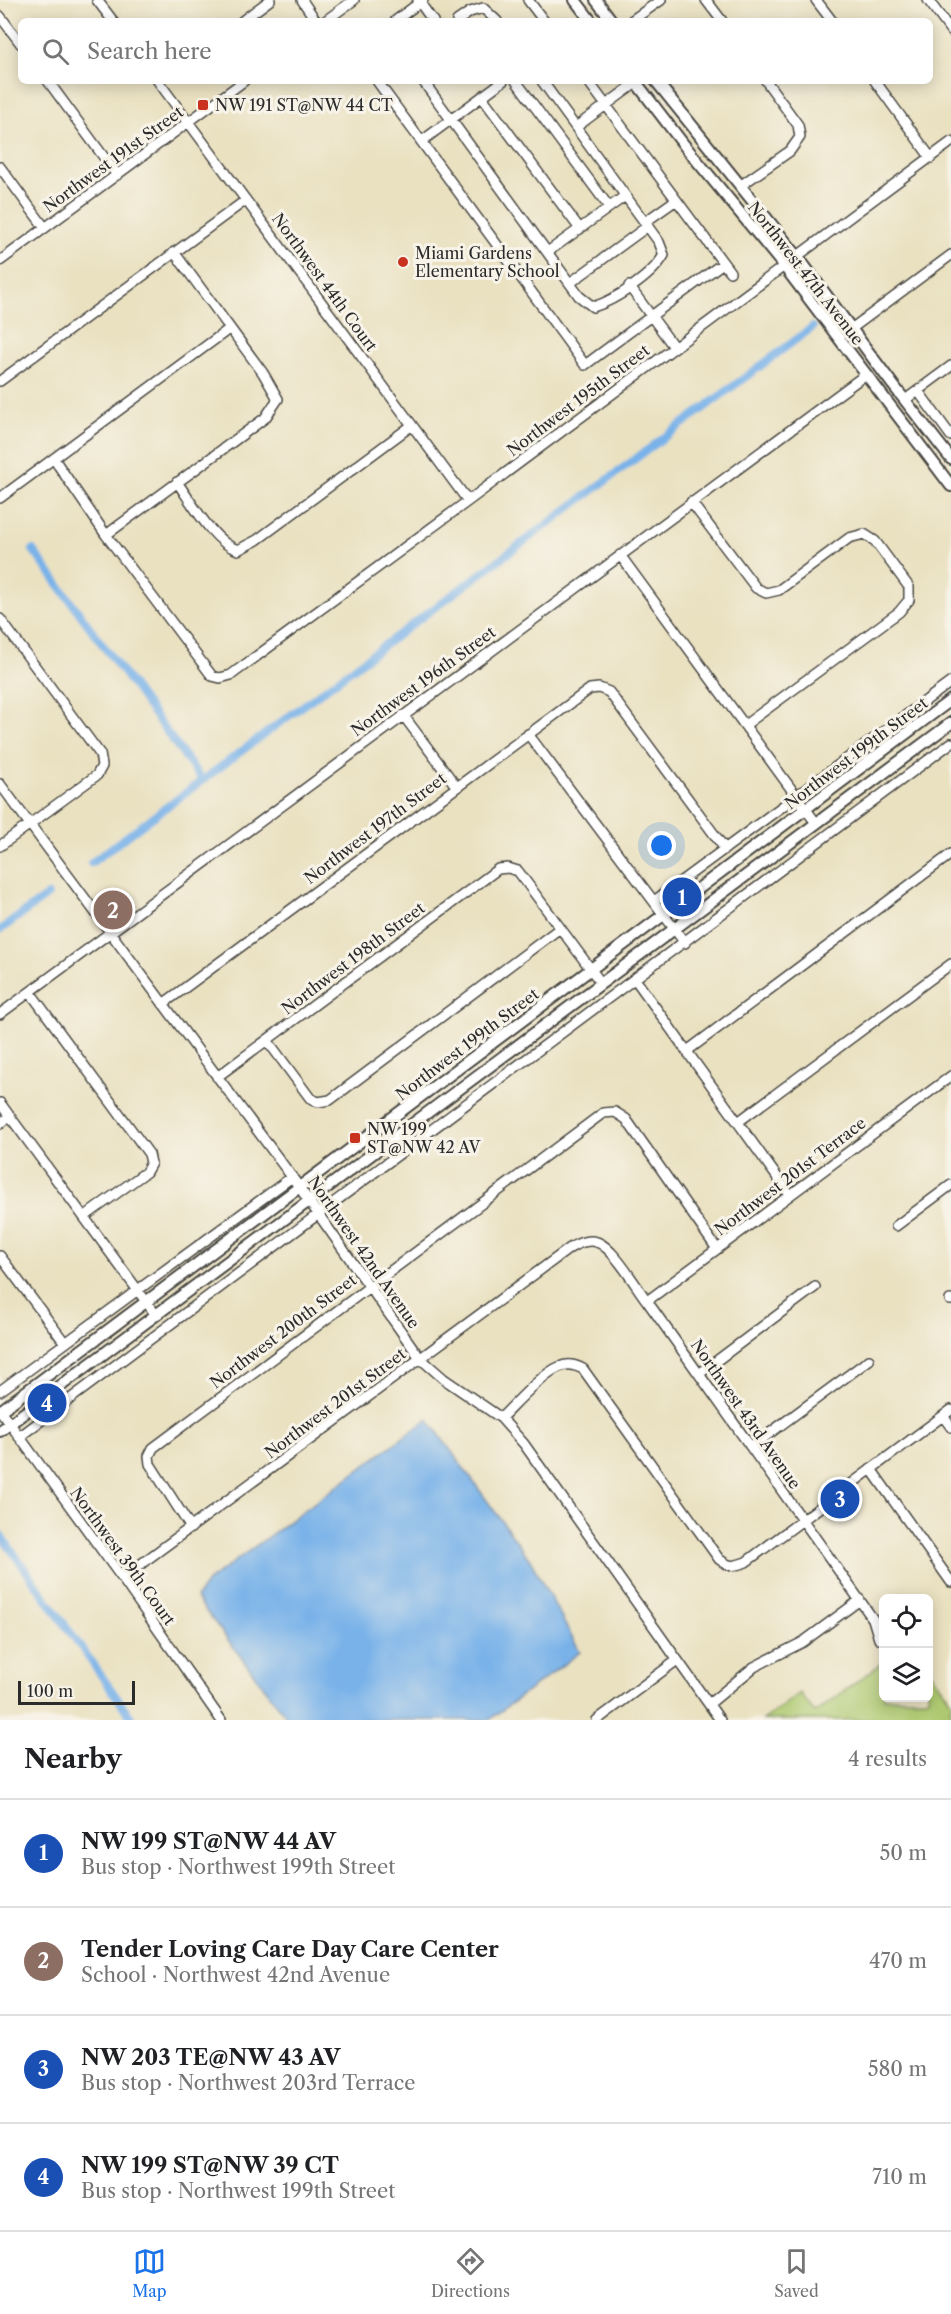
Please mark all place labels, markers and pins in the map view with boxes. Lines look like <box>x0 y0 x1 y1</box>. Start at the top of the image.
place label: NW 191 ST@NW 44 CT <box>215 95 393 115</box>
marker: NW 191 ST@NW 44 CT <box>196 98 210 112</box>
place label: Miami Gardens Elementary School <box>415 243 560 281</box>
marker: Miami Gardens Elementary School <box>396 255 410 269</box>
pin: 1 <box>662 874 702 920</box>
pin: 2 <box>94 888 132 932</box>
place label: NW 199 ST@NW 42 AV <box>367 1119 481 1157</box>
marker: NW 199 ST@NW 42 AV <box>348 1131 362 1145</box>
pin: 4 <box>28 1380 66 1426</box>
pin: 3 <box>820 1476 860 1522</box>

